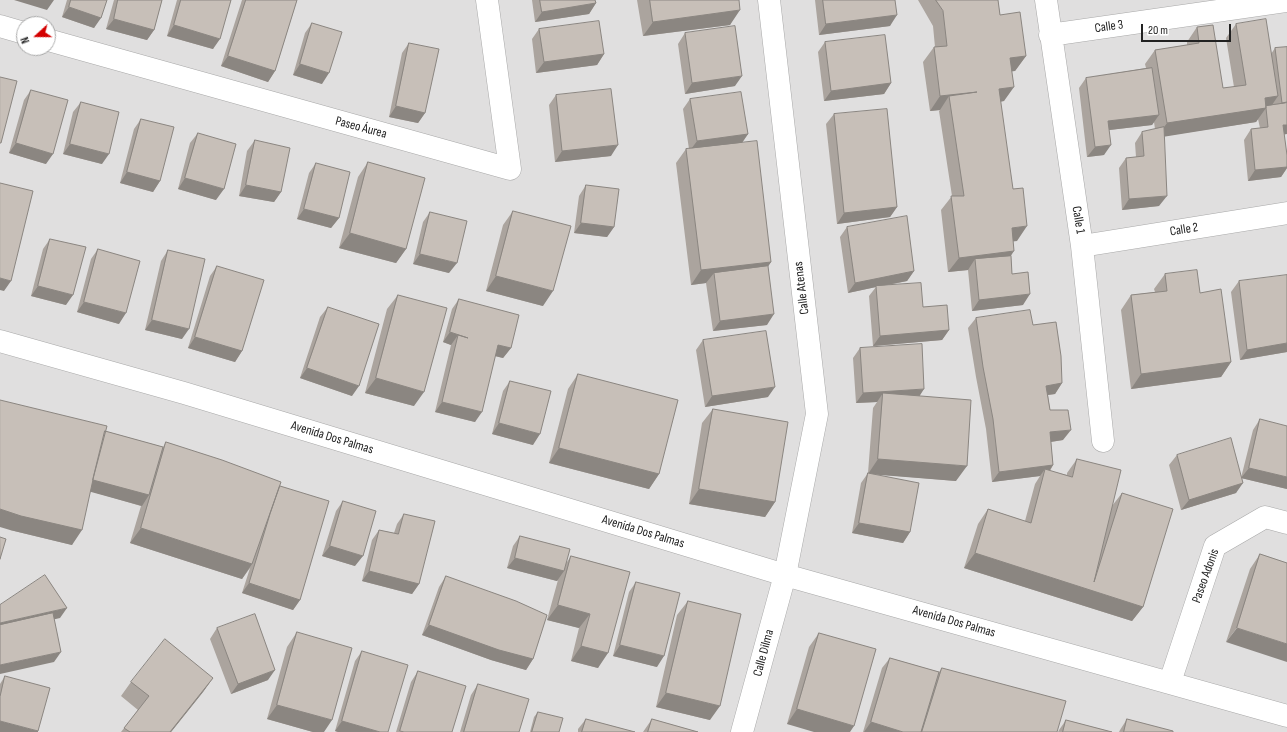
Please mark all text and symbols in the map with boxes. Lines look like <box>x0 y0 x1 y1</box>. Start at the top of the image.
north arrow <box>16 16 56 56</box>
scale bar <box>1143 16 1233 42</box>
street label: Calle 3 <box>1094 17 1124 37</box>
text: 20 m <box>1148 23 1168 38</box>
text: N <box>18 35 32 45</box>
street label: Paseo Áurea <box>334 114 388 142</box>
street label: Calle 1 <box>1068 205 1088 235</box>
street label: Calle 2 <box>1169 220 1199 240</box>
street label: Calle Atenas <box>791 261 813 315</box>
street label: Avenida Dos Palmas <box>289 418 375 458</box>
street label: Avenida Dos Palmas <box>600 512 686 552</box>
street label: Paseo Adonis <box>1189 547 1223 605</box>
street label: Avenida Dos Palmas <box>911 603 997 641</box>
street label: Calle Dilma <box>750 628 778 678</box>

